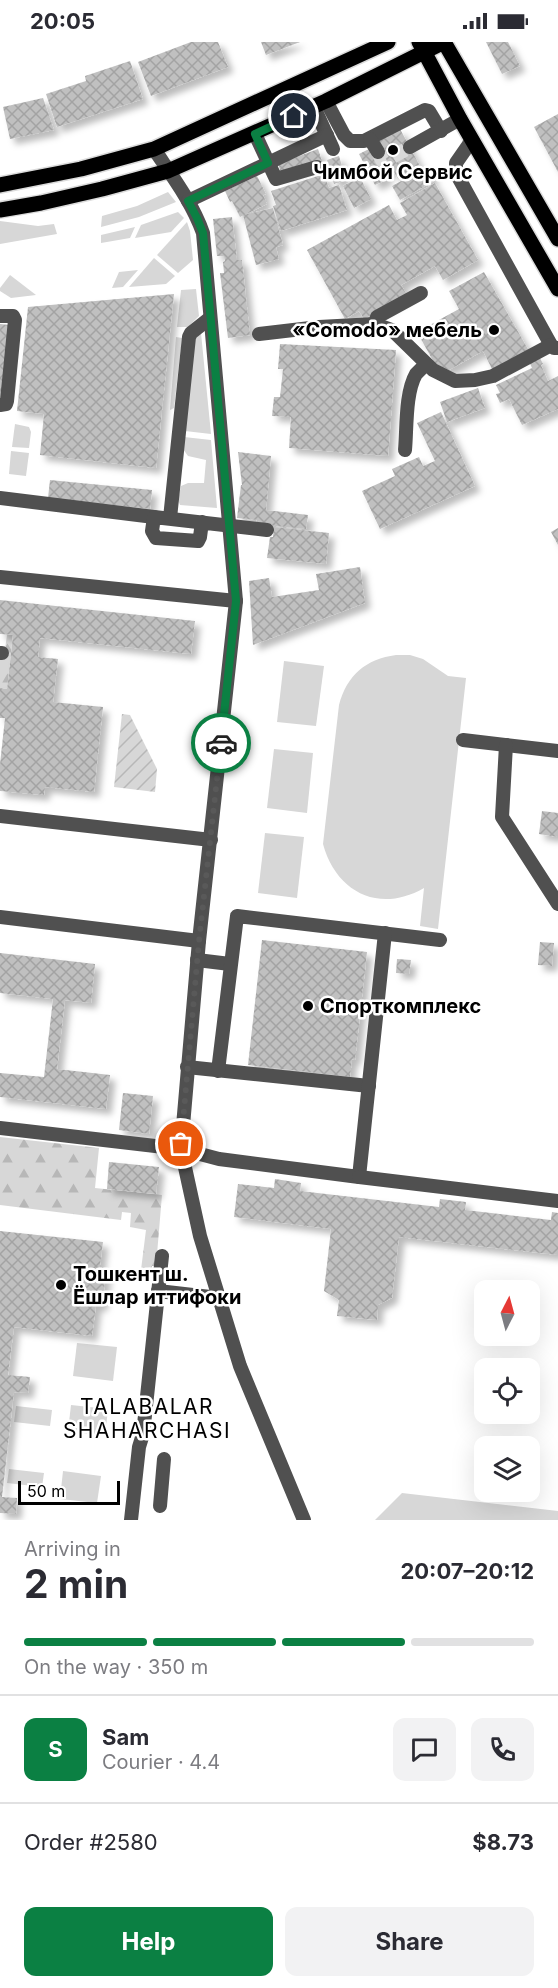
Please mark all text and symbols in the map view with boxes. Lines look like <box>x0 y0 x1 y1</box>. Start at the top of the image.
text: 20:05 <box>30 8 95 34</box>
pin <box>268 90 319 141</box>
icon: home <box>277 99 310 132</box>
marker: Чимбой Сервис <box>386 143 400 157</box>
place label: Чимбой Сервис <box>313 160 473 184</box>
place label: «Comodo» мебель <box>292 318 482 342</box>
marker: «Comodo» мебель <box>487 323 501 337</box>
courier <box>191 713 251 773</box>
icon: car <box>205 727 238 760</box>
place label: Спорткомплекс <box>320 994 481 1018</box>
marker: Спорткомплекс <box>301 999 315 1013</box>
pin <box>155 1118 206 1169</box>
icon: bag <box>164 1127 197 1160</box>
place label: Тошкент ш. Ёшлар иттифоки <box>73 1262 241 1309</box>
marker: Тошкент ш. Ёшлар иттифоки <box>54 1278 68 1292</box>
north arrow <box>474 1280 540 1346</box>
map controls <box>474 1280 540 1502</box>
button: locate <box>474 1358 540 1424</box>
district label: TALABALAR SHAHARCHASI <box>63 1394 231 1443</box>
button: layers <box>474 1436 540 1502</box>
scale bar <box>18 1478 120 1506</box>
text: 50 m <box>27 1481 65 1501</box>
text: Arriving in <box>24 1537 121 1561</box>
text: 20:07–20:12 <box>400 1558 534 1584</box>
text: 2 min <box>24 1560 128 1607</box>
text: On the way · 350 m <box>24 1655 208 1679</box>
button: chat <box>393 1718 456 1781</box>
button: phone <box>471 1718 534 1781</box>
text: Sam <box>102 1724 149 1750</box>
text: S <box>48 1736 63 1762</box>
text: Courier · 4.4 <box>102 1750 220 1774</box>
text: Order #2580 <box>24 1829 158 1855</box>
text: $8.73 <box>472 1829 534 1855</box>
button: Help <box>24 1907 273 1976</box>
button: Share <box>285 1907 534 1976</box>

